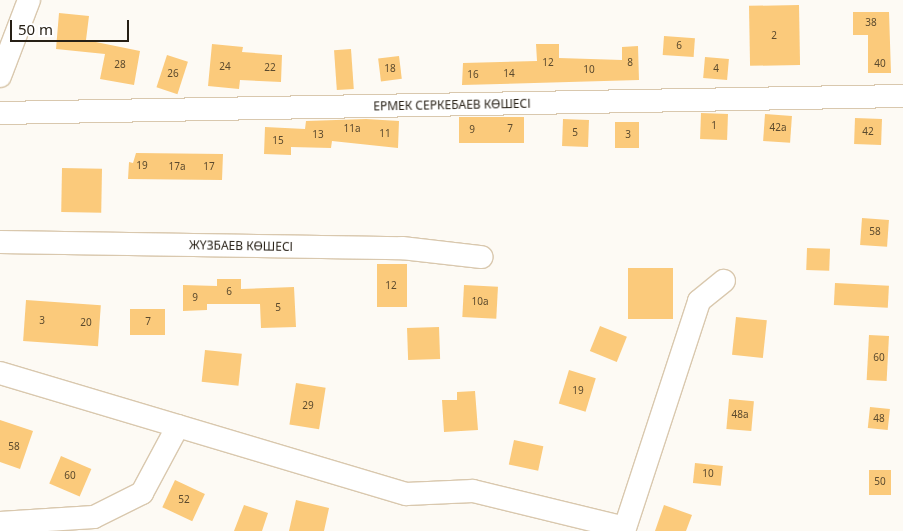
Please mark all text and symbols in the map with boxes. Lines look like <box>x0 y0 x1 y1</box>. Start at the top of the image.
scale bar <box>12 10 131 42</box>
house number: 38 <box>865 17 877 29</box>
text: 50 m <box>18 19 53 39</box>
house number: 2 <box>771 30 777 42</box>
house number: 6 <box>676 40 682 52</box>
house number: 12 <box>542 57 554 69</box>
house number: 8 <box>627 57 633 69</box>
house number: 40 <box>874 58 886 70</box>
house number: 28 <box>114 59 126 71</box>
house number: 24 <box>219 61 231 73</box>
house number: 22 <box>264 62 276 74</box>
house number: 18 <box>384 63 396 75</box>
house number: 4 <box>713 63 719 75</box>
house number: 10 <box>583 64 595 76</box>
house number: 26 <box>167 68 179 80</box>
house number: 14 <box>503 68 515 80</box>
house number: 16 <box>467 69 479 81</box>
street label: ЕРМЕК СЕРКЕБАЕВ КӨШЕСІ <box>373 96 531 114</box>
house number: 1 <box>711 120 717 132</box>
house number: 42а <box>770 122 786 134</box>
house number: 11а <box>344 123 360 135</box>
house number: 7 <box>507 123 513 135</box>
house number: 9 <box>469 124 475 136</box>
house number: 42 <box>862 126 874 138</box>
house number: 5 <box>572 127 578 139</box>
house number: 11 <box>379 128 391 140</box>
house number: 13 <box>312 129 324 141</box>
house number: 3 <box>625 129 631 141</box>
house number: 15 <box>272 135 284 147</box>
house number: 19 <box>136 160 148 172</box>
house number: 17а <box>169 161 185 173</box>
house number: 17 <box>203 161 215 173</box>
house number: 58 <box>869 226 881 238</box>
street label: ЖҮЗБАЕВ КӨШЕСІ <box>189 238 293 254</box>
house number: 12 <box>385 280 397 292</box>
house number: 6 <box>226 286 232 298</box>
house number: 9 <box>192 292 198 304</box>
house number: 10а <box>472 296 488 308</box>
house number: 5 <box>275 302 281 314</box>
house number: 3 <box>39 315 45 327</box>
house number: 7 <box>145 316 151 328</box>
house number: 20 <box>80 317 92 329</box>
house number: 60 <box>873 352 885 364</box>
house number: 19 <box>572 385 584 397</box>
house number: 29 <box>302 400 314 412</box>
house number: 48а <box>732 409 748 421</box>
house number: 48 <box>873 413 885 425</box>
house number: 58 <box>8 441 20 453</box>
house number: 10 <box>702 468 714 480</box>
house number: 60 <box>64 470 76 482</box>
house number: 50 <box>874 476 886 488</box>
house number: 52 <box>178 494 190 506</box>

